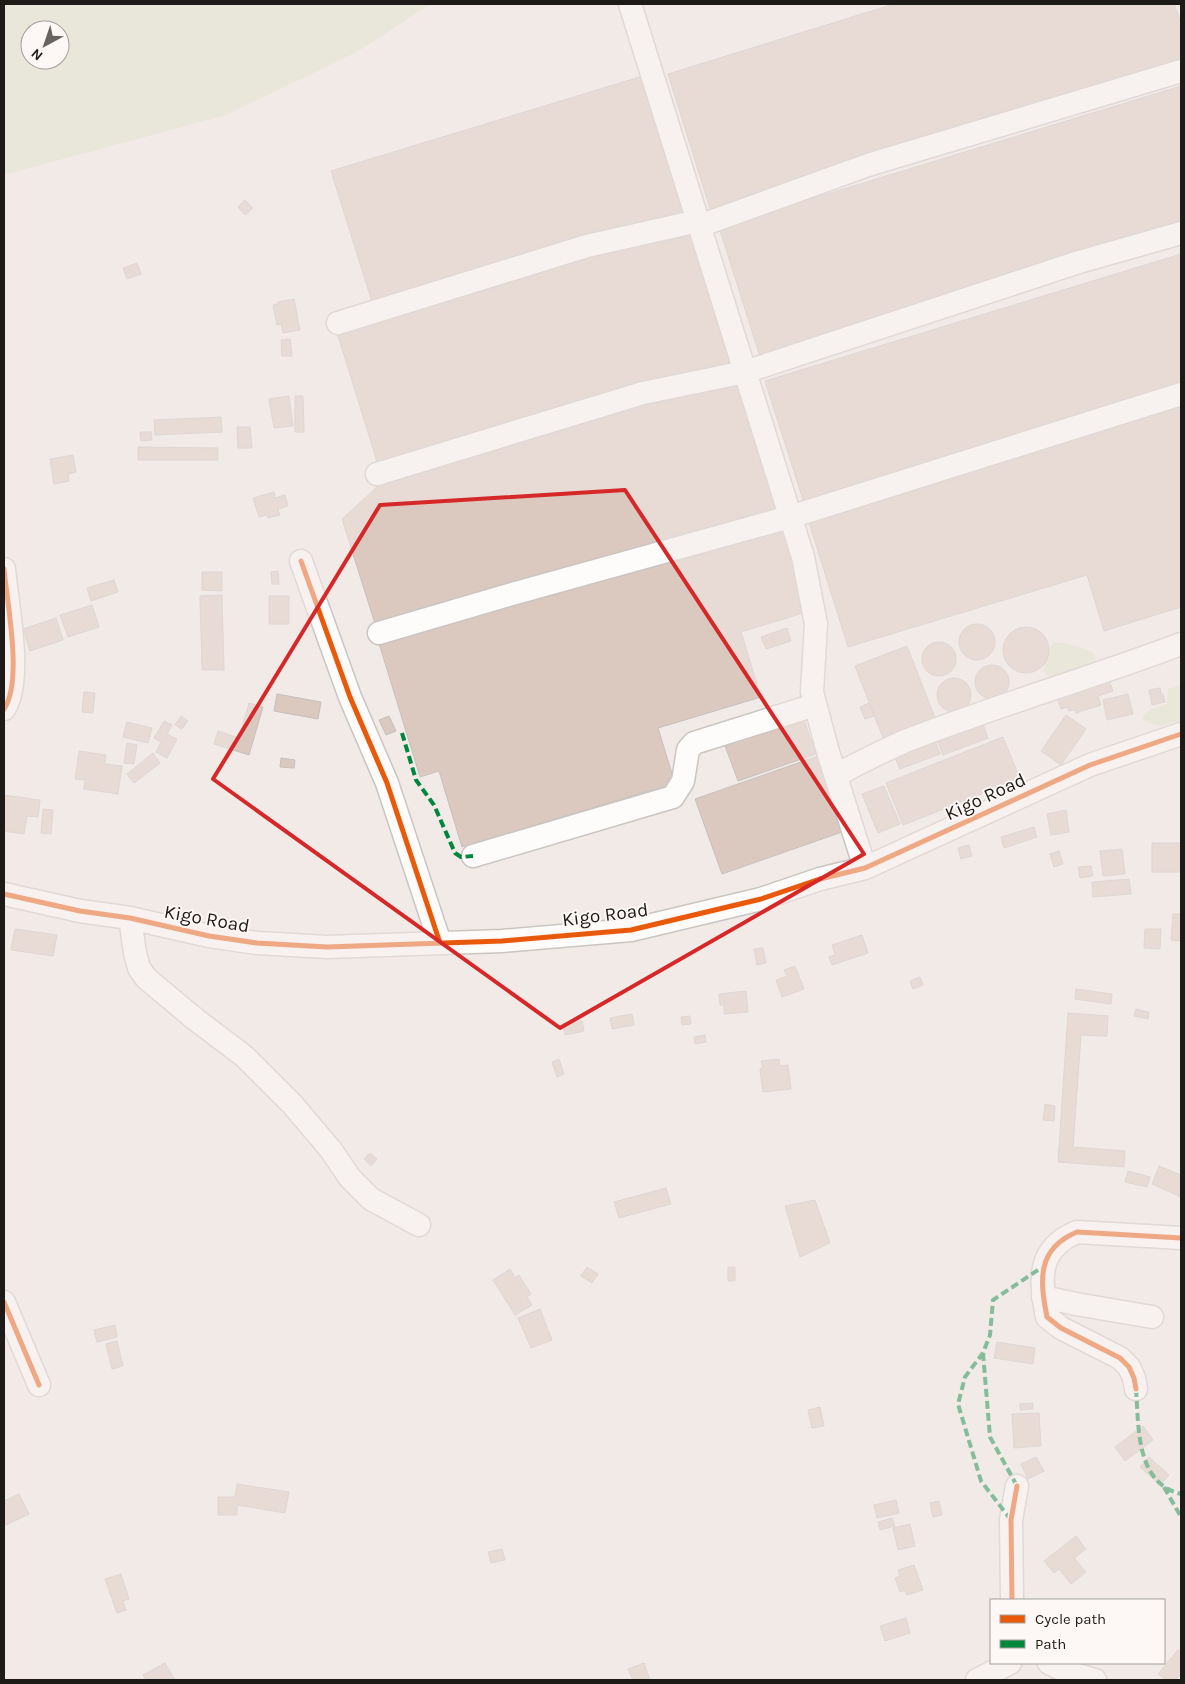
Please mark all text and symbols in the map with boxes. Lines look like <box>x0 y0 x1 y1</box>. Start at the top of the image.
north arrow <box>20 20 70 70</box>
text: N <box>28 45 46 64</box>
street label: Kigo Road <box>942 769 1029 825</box>
street label: Kigo Road <box>561 899 649 931</box>
street label: Kigo Road <box>162 901 251 937</box>
legend <box>990 1599 1165 1664</box>
text: Cycle path <box>1035 1610 1106 1628</box>
text: Path <box>1035 1635 1066 1653</box>

